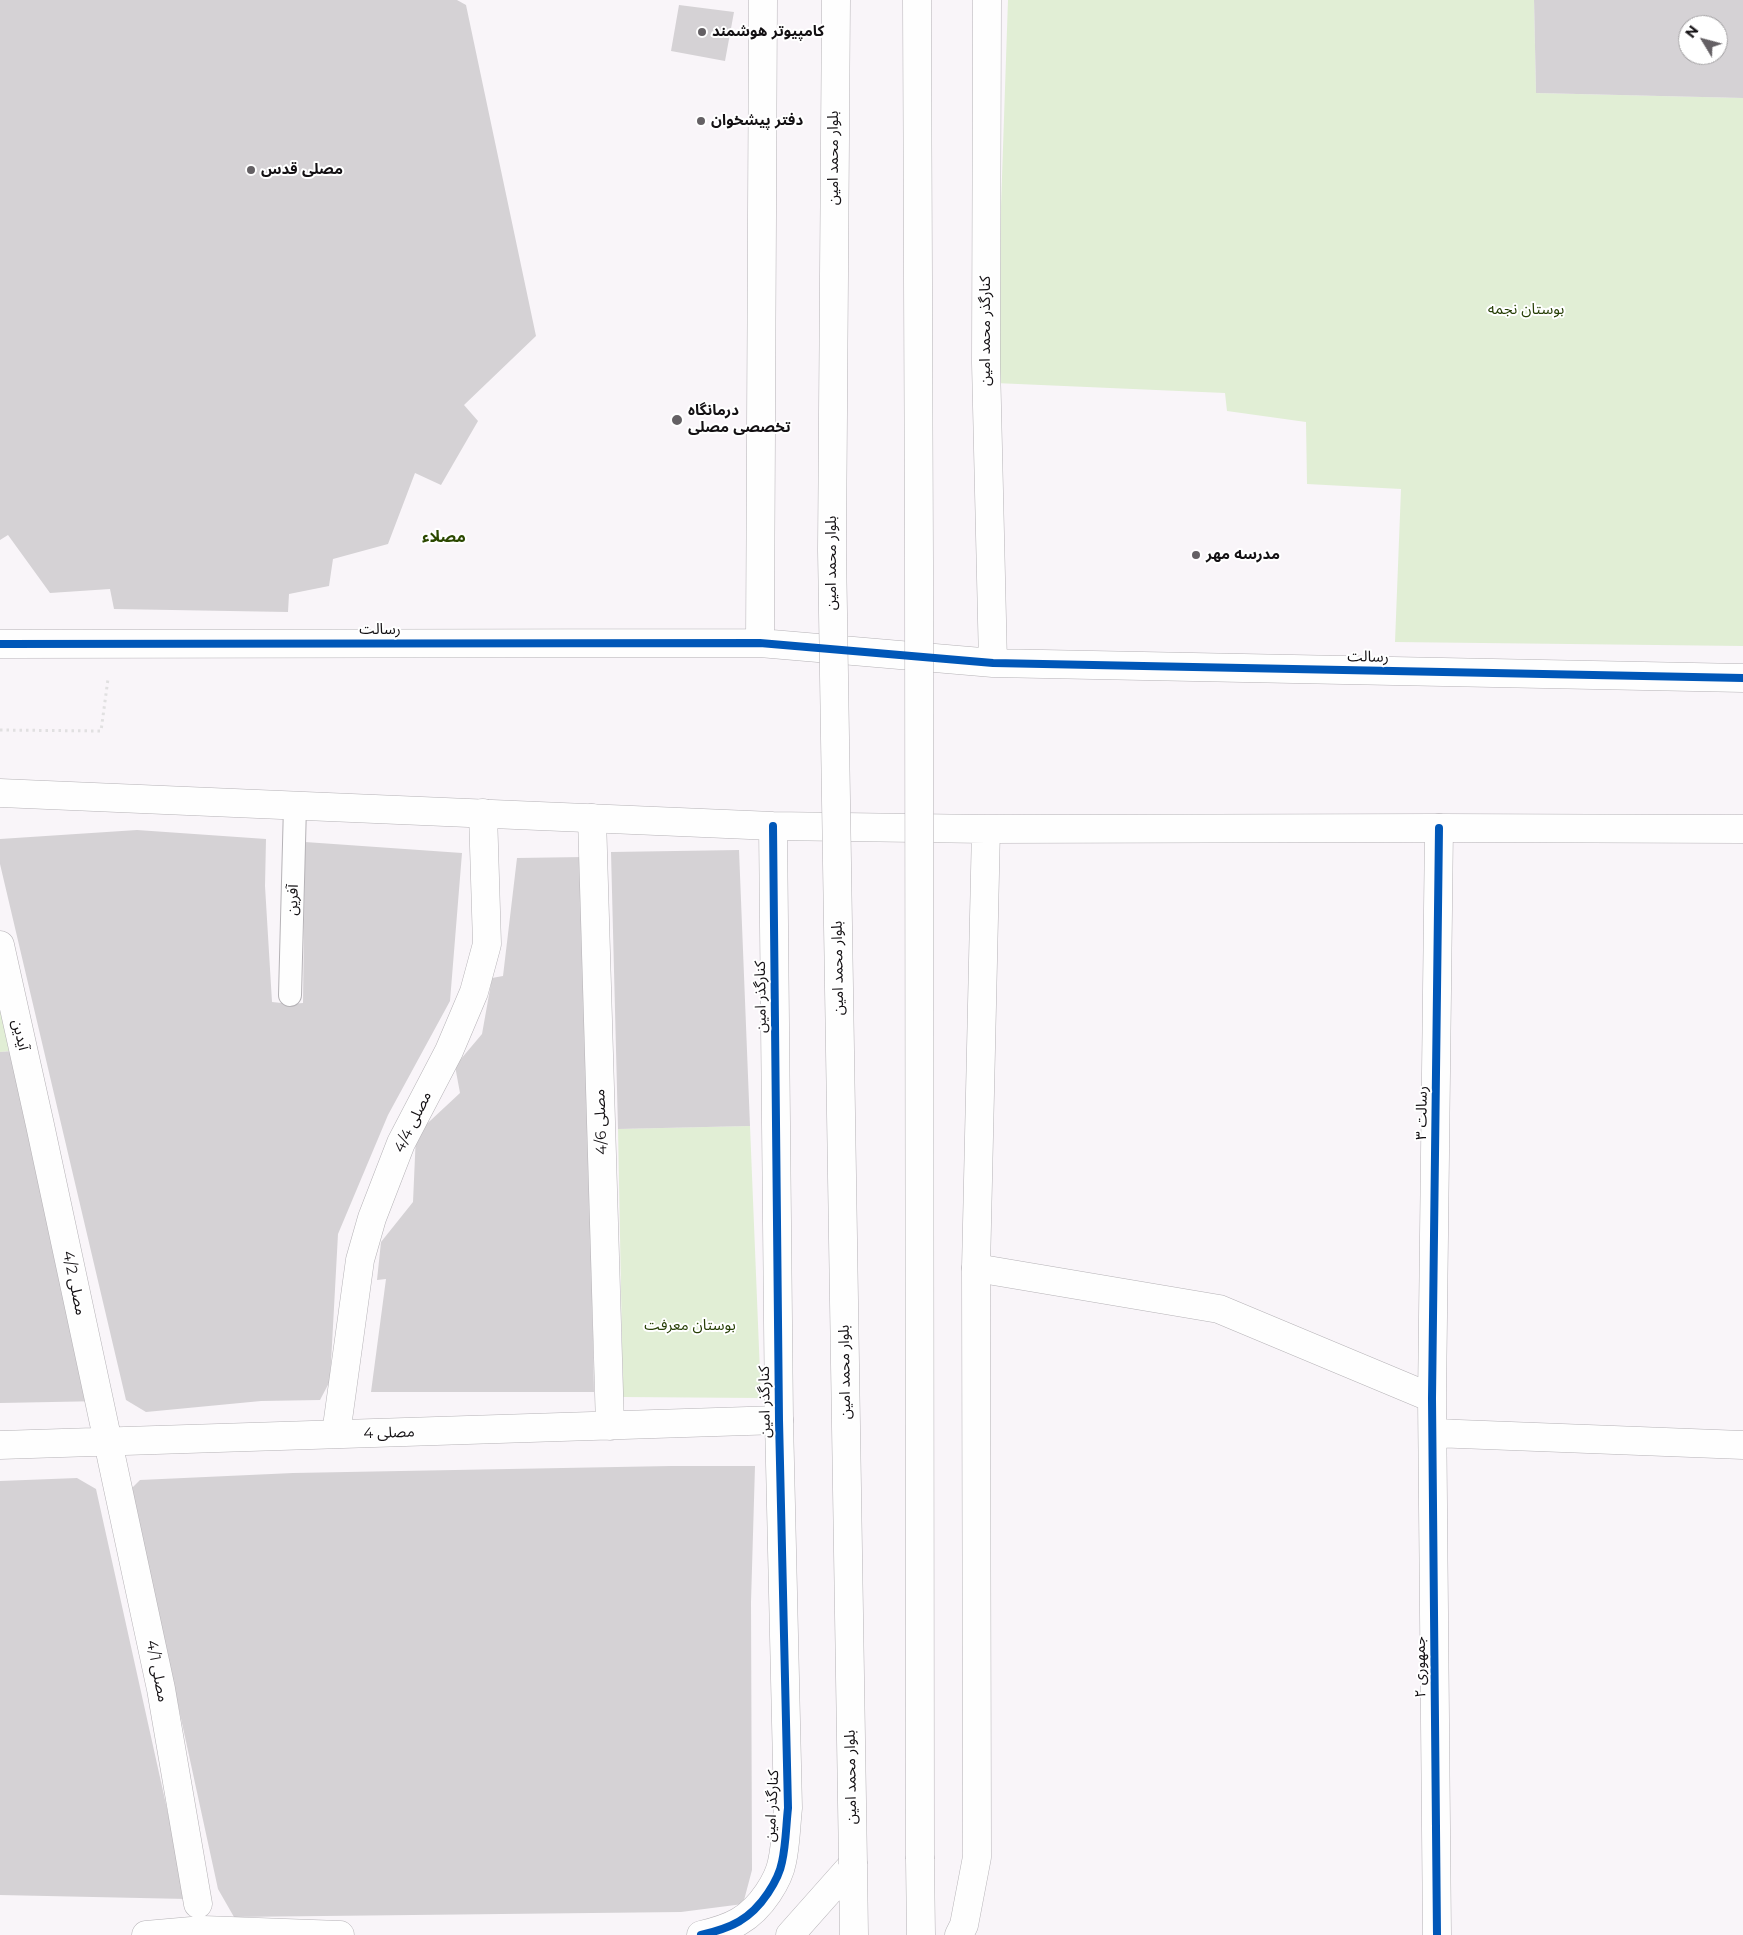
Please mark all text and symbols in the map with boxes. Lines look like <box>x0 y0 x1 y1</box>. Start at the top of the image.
north arrow <box>1678 15 1728 65</box>
text: N <box>1681 22 1702 42</box>
place label: کامپیوتر هوشمند <box>712 23 824 41</box>
marker: کامپیوتر هوشمند <box>696 26 708 38</box>
street label: بلوار محمد امین <box>825 111 843 205</box>
place label: دفتر پیشخوان <box>711 112 803 130</box>
marker: دفتر پیشخوان <box>695 115 707 127</box>
place label: مصلی قدس <box>261 161 343 179</box>
marker: مصلی قدس <box>245 164 257 176</box>
street label: کنارگذر محمد امین <box>977 276 995 386</box>
park label: بوستان نجمه <box>1488 301 1564 319</box>
place label: درمانگاه تخصصی مصلی <box>688 402 791 437</box>
marker: درمانگاه تخصصی مصلی <box>670 413 684 427</box>
street label: بلوار محمد امین <box>823 516 841 610</box>
district label: مصلاء <box>422 527 466 547</box>
place label: مدرسه مهر <box>1206 546 1280 564</box>
marker: مدرسه مهر <box>1190 549 1202 561</box>
street label: رسالت <box>359 621 401 639</box>
street label: رسالت <box>1347 648 1389 666</box>
street label: آفرین <box>283 884 303 916</box>
street label: بلوار محمد امین <box>828 921 848 1015</box>
street label: کنارگذر امین <box>751 961 771 1033</box>
street label: آیدین <box>8 1018 32 1052</box>
street label: رسالت ۳ <box>1413 1086 1431 1140</box>
street label: مصلی 4/4 <box>390 1088 436 1156</box>
street label: مصلی 4/6 <box>591 1089 611 1155</box>
street label: مصلی 4/2 <box>58 1249 90 1317</box>
park label: بوستان معرفت <box>644 1317 736 1335</box>
street label: بلوار محمد امین <box>835 1325 855 1419</box>
street label: کنارگذر امین <box>755 1366 775 1438</box>
street label: مصلی 4 <box>363 1423 415 1443</box>
street label: جمهوری ۲ <box>1412 1636 1430 1698</box>
street label: مصلی 4/1 <box>142 1638 172 1704</box>
street label: بلوار محمد امین <box>841 1730 861 1824</box>
street label: کنارگذر امین <box>761 1769 783 1843</box>

